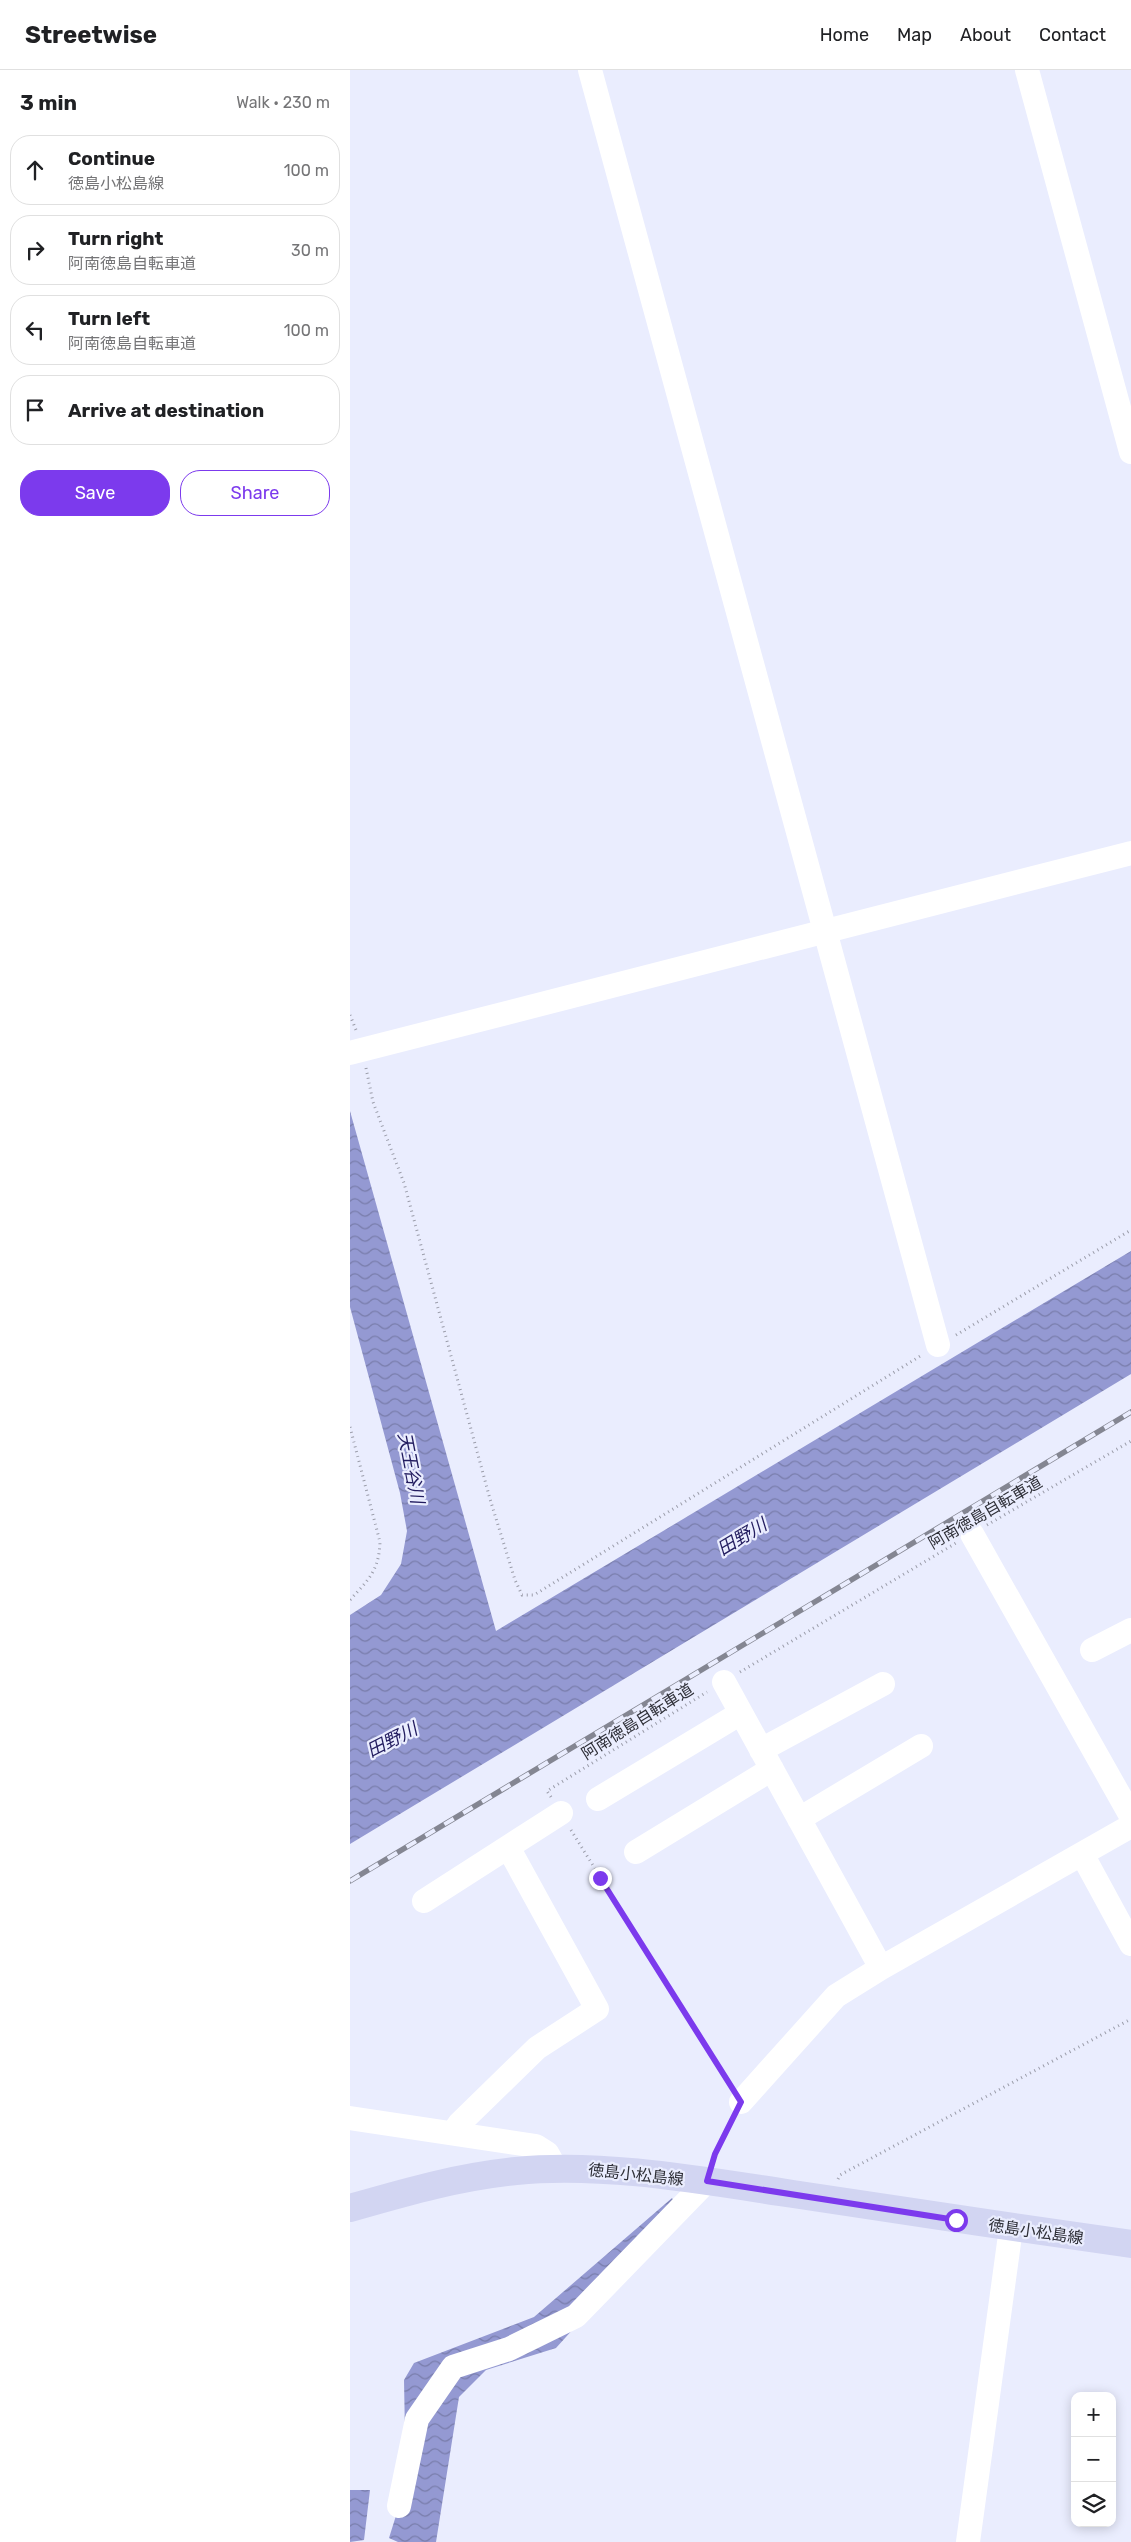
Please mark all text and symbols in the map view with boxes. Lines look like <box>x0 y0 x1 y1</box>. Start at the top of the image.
text: Streetwise <box>25 21 157 49</box>
text: Home <box>820 24 869 46</box>
text: Map <box>897 24 932 46</box>
text: About <box>960 24 1011 46</box>
text: Contact <box>1039 24 1106 46</box>
text: 3 min <box>20 90 77 115</box>
text: Walk · 230 m <box>236 93 330 112</box>
text: Continue <box>68 147 155 170</box>
icon: ahead <box>21 156 49 184</box>
text: 100 m <box>284 161 329 180</box>
text: 徳島小松島線 <box>68 174 164 193</box>
text: Turn right <box>68 227 163 250</box>
icon: right <box>21 236 49 264</box>
text: 30 m <box>291 241 329 260</box>
text: 阿南徳島自転車道 <box>68 254 196 273</box>
text: Turn left <box>68 307 150 330</box>
icon: left <box>21 316 49 344</box>
text: 100 m <box>284 321 329 340</box>
text: 阿南徳島自転車道 <box>68 334 196 353</box>
icon: arrive <box>21 396 49 424</box>
text: Arrive at destination <box>68 399 264 422</box>
button: Save <box>20 470 170 516</box>
button: Share <box>180 470 330 516</box>
water label: 天王谷川 <box>393 1431 429 1507</box>
street label: 阿南徳島自転車道 <box>925 1472 1045 1553</box>
water label: 田野川 <box>713 1513 773 1560</box>
street label: 阿南徳島自転車道 <box>578 1679 697 1763</box>
water label: 田野川 <box>363 1717 423 1762</box>
route end <box>589 1867 612 1890</box>
street label: 徳島小松島線 <box>587 2160 685 2189</box>
route start <box>945 2209 968 2232</box>
street label: 徳島小松島線 <box>987 2215 1085 2248</box>
map controls <box>1071 2392 1116 2527</box>
button: + <box>1071 2392 1116 2437</box>
button: − <box>1071 2437 1116 2482</box>
button: layers <box>1071 2482 1116 2527</box>

